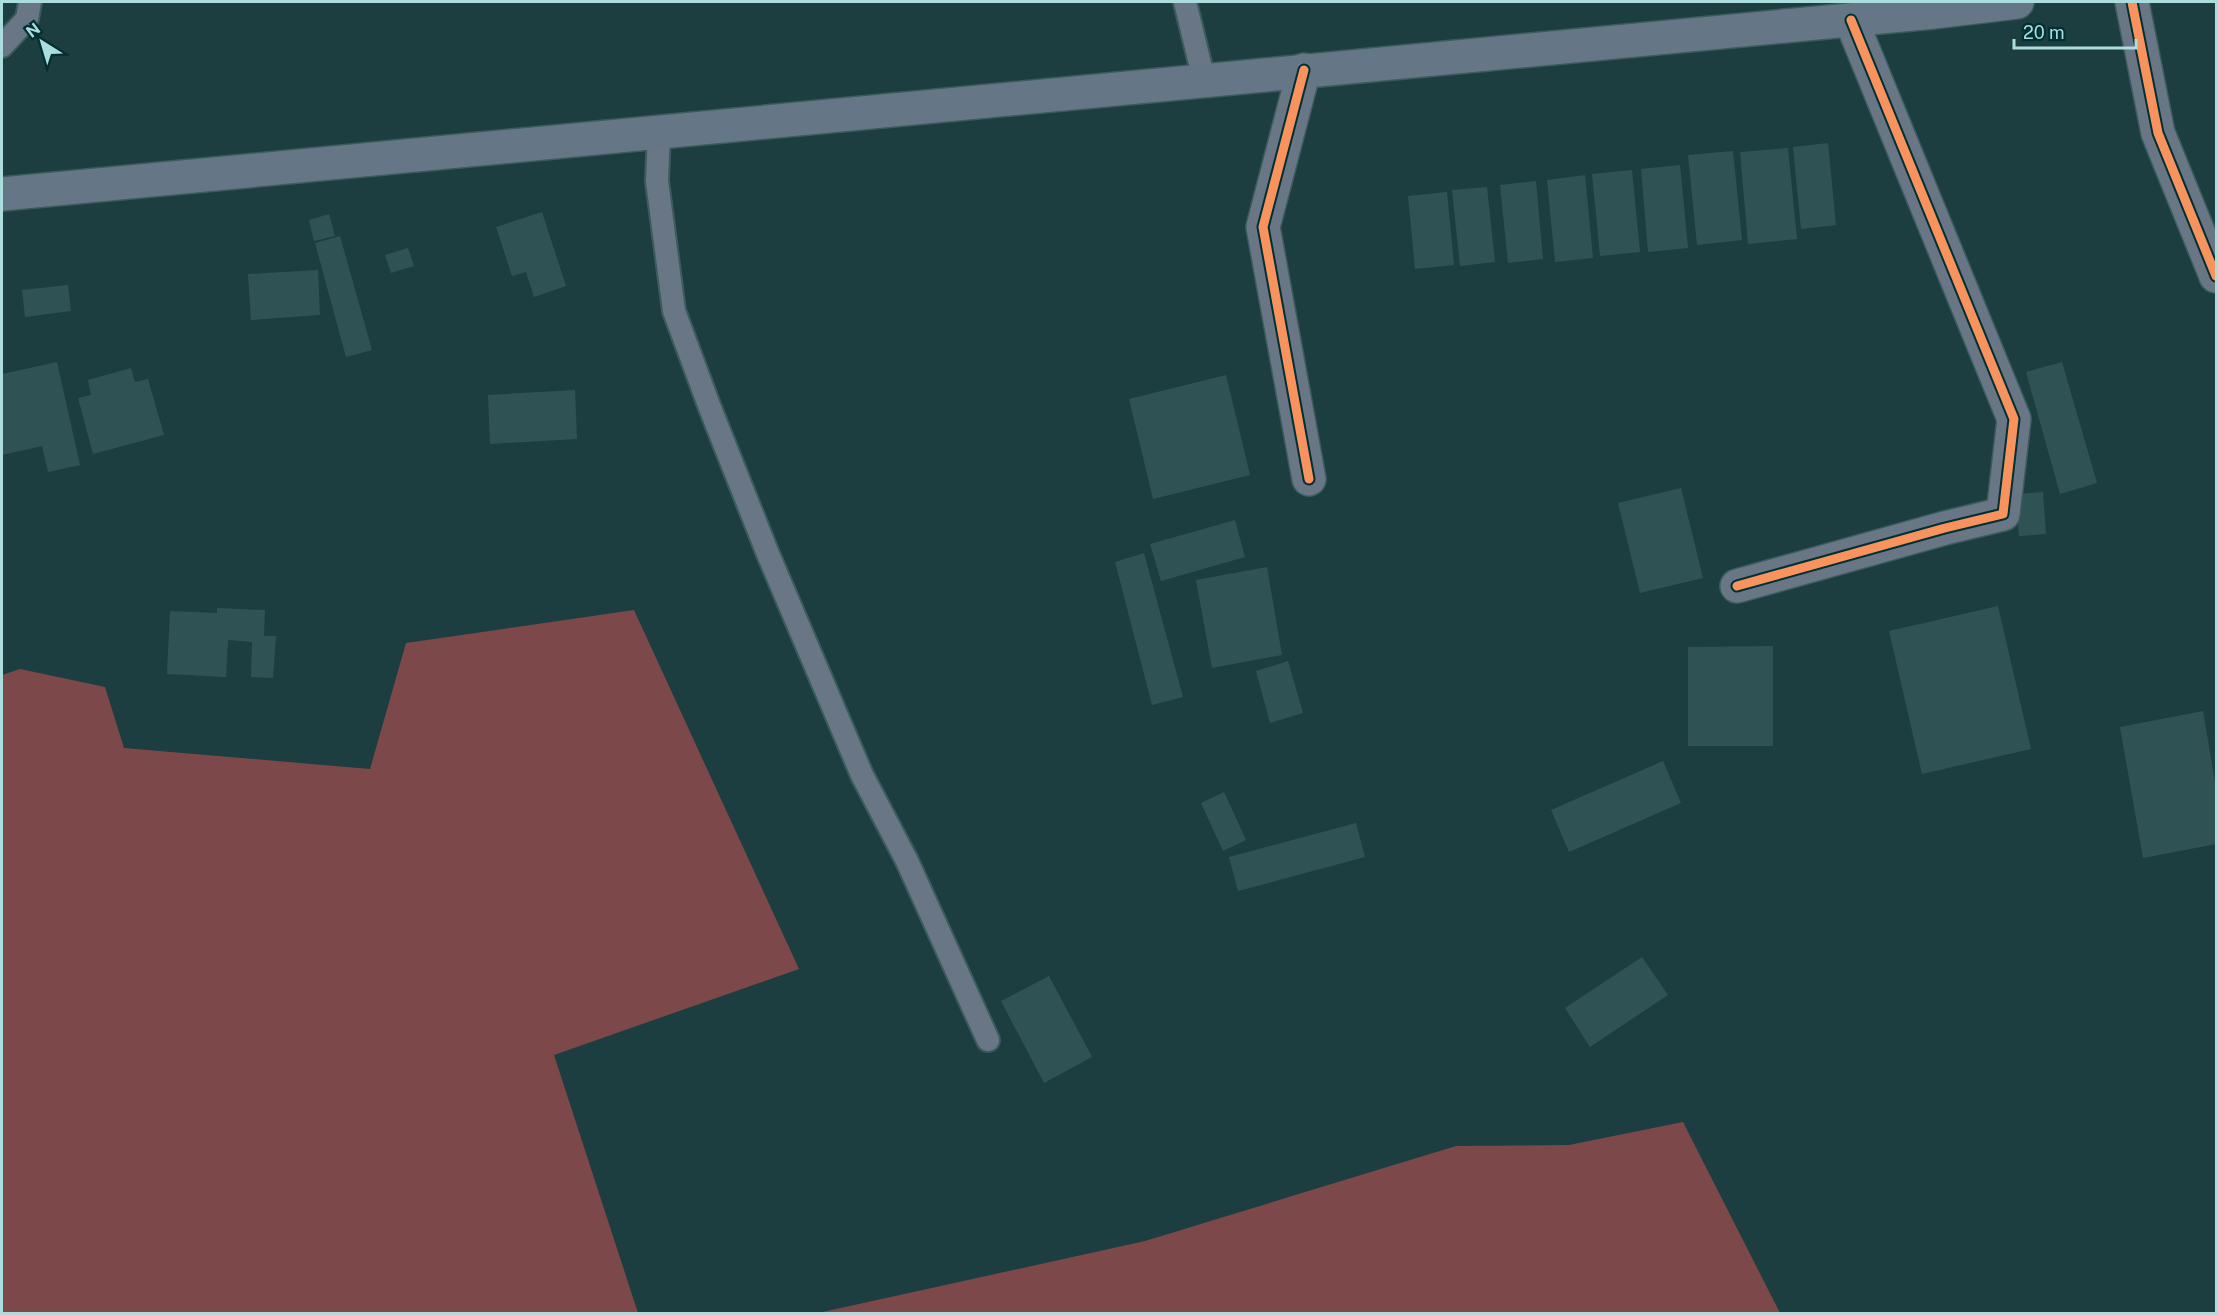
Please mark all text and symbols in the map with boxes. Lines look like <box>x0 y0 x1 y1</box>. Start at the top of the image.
north arrow <box>12 12 72 72</box>
scale bar <box>2014 12 2136 50</box>
text: N <box>23 19 44 42</box>
text: 20 m <box>2023 22 2065 43</box>

